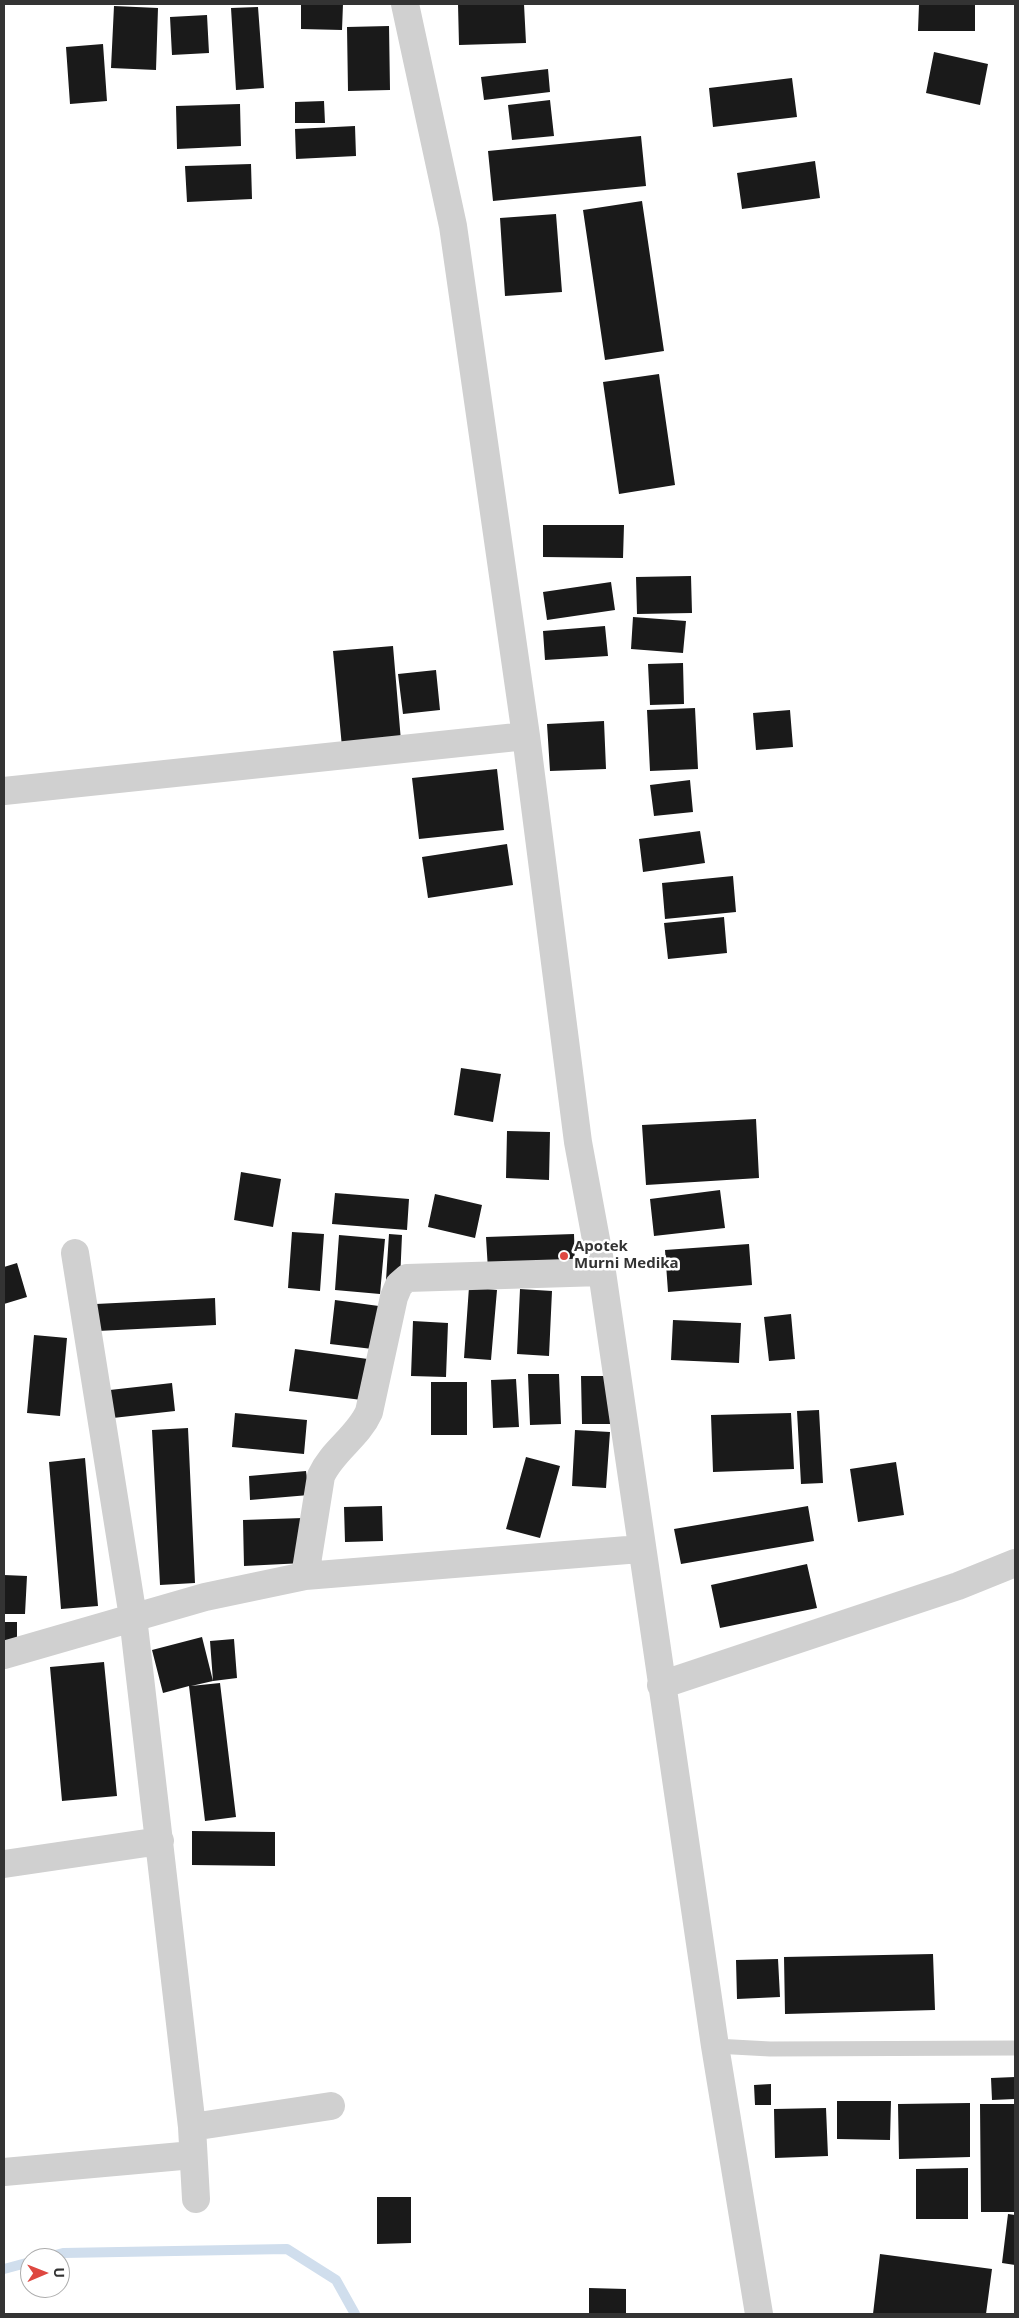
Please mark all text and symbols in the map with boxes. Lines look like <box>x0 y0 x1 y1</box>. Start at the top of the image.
place label: Apotek Murni Medika <box>574 1238 679 1273</box>
marker: Apotek Murni Medika <box>558 1250 570 1262</box>
north arrow <box>20 2248 70 2298</box>
text: U <box>50 2267 69 2278</box>

